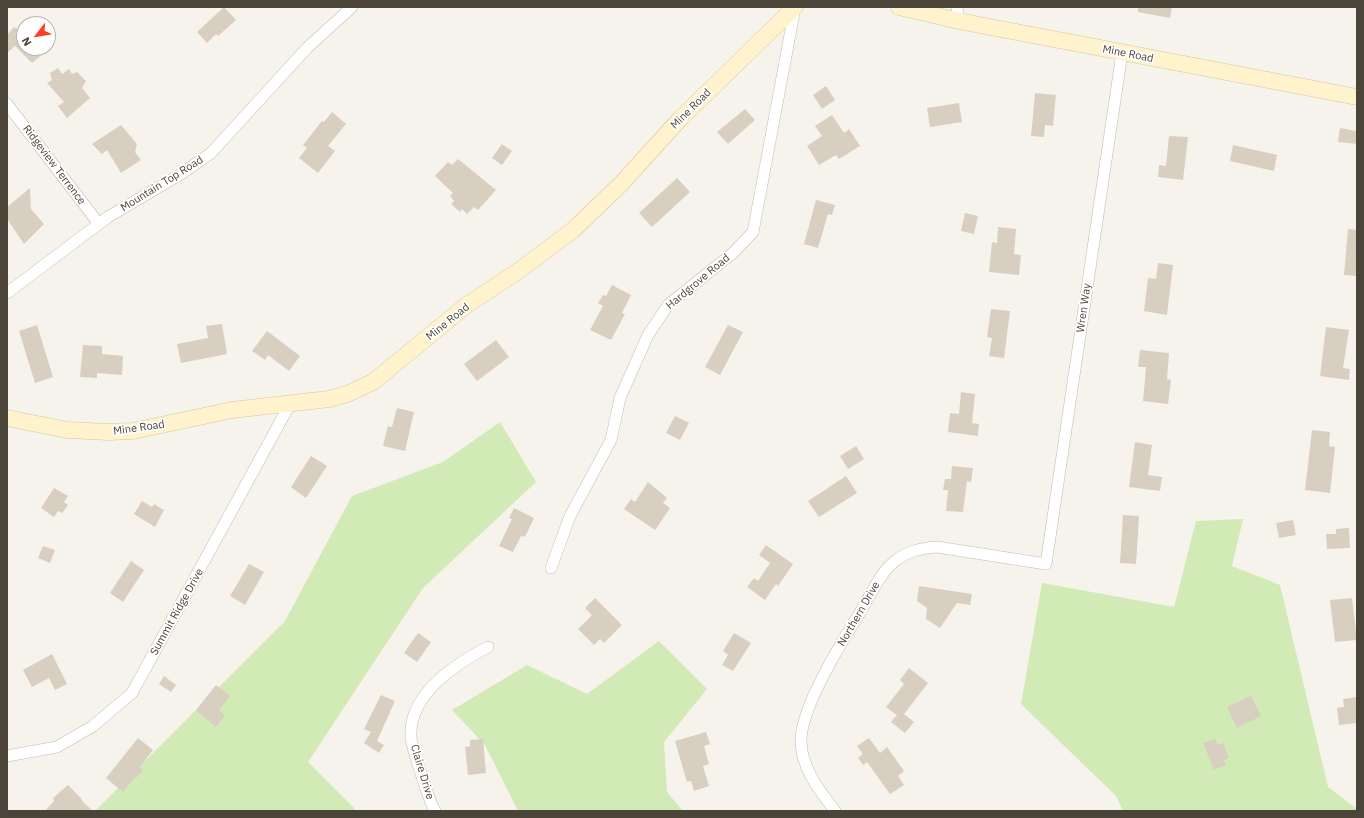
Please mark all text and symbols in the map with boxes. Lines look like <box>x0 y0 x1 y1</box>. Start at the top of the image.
north arrow <box>16 16 56 56</box>
text: N <box>19 35 35 49</box>
street label: Mine Road <box>1101 43 1155 65</box>
street label: Mine Road <box>668 86 714 132</box>
street label: Ridgeview Terrence <box>20 123 88 207</box>
street label: Mountain Top Road <box>118 153 206 215</box>
street label: Hardgrove Road <box>663 252 733 312</box>
street label: Wren Way <box>1074 283 1094 333</box>
street label: Mine Road <box>424 301 472 343</box>
street label: Mine Road <box>112 418 166 438</box>
street label: Summit Ridge Drive <box>148 566 206 658</box>
street label: Northern Drive <box>835 579 883 649</box>
street label: Claire Drive <box>407 743 437 801</box>

